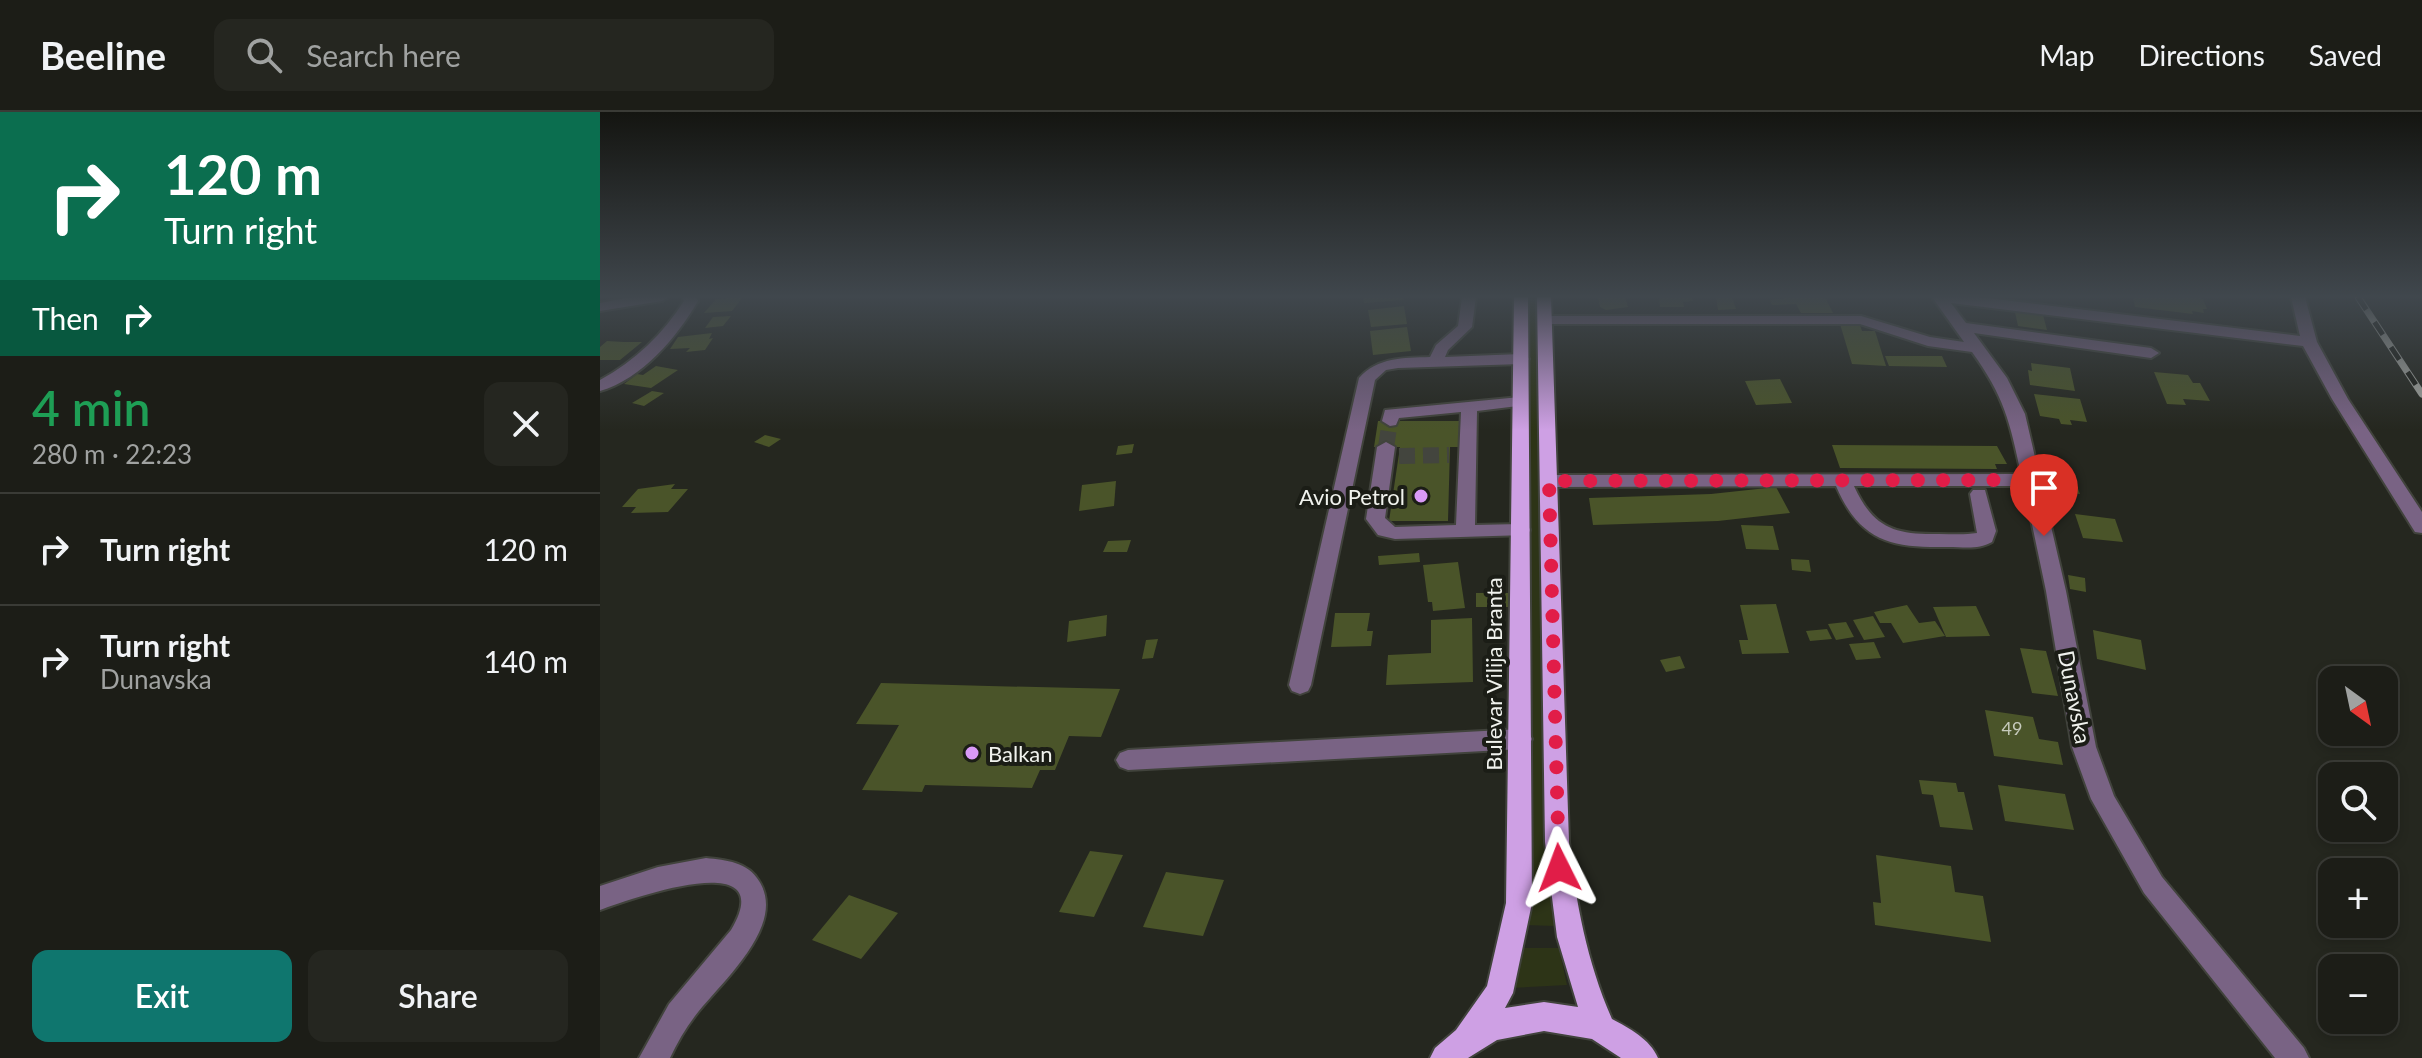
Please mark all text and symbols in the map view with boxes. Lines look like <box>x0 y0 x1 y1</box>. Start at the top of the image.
search box <box>214 19 774 91</box>
text: Beeline <box>40 32 166 78</box>
icon: search <box>242 33 286 77</box>
text: Search here <box>306 37 461 73</box>
text: Map <box>2039 38 2094 72</box>
text: Directions <box>2138 38 2265 72</box>
text: Saved <box>2309 38 2382 72</box>
text: 120 m <box>164 140 322 207</box>
icon: right <box>32 144 136 248</box>
text: Turn right <box>164 208 317 252</box>
icon: right <box>115 296 159 340</box>
text: Then <box>32 300 99 336</box>
text: 4 min <box>32 379 150 436</box>
button: close <box>484 382 568 466</box>
text: 280 m · 22:23 <box>32 438 192 470</box>
pin <box>2010 454 2078 536</box>
icon: arrive <box>2022 466 2066 510</box>
place label: Avio Petrol <box>1299 483 1405 510</box>
marker: Avio Petrol <box>1412 487 1430 505</box>
icon: right <box>32 527 76 571</box>
text: Turn right <box>100 531 230 567</box>
text: 120 m <box>483 531 568 567</box>
street label: Bulevar Vilija Branta <box>1480 577 1507 771</box>
text: Turn right <box>100 627 230 663</box>
icon: right <box>32 639 76 683</box>
text: 140 m <box>483 643 568 679</box>
street label: Dunavska <box>2053 648 2097 746</box>
text: Dunavska <box>100 663 212 695</box>
north arrow <box>2318 666 2398 746</box>
map controls <box>2318 666 2398 1034</box>
house number: 49 <box>2002 717 2022 739</box>
place label: Balkan <box>988 740 1053 767</box>
marker: Balkan <box>963 744 981 762</box>
button: search <box>2318 762 2398 842</box>
position arrow <box>1517 826 1601 910</box>
button: + <box>2318 858 2398 938</box>
button: Exit <box>32 950 292 1042</box>
button: Share <box>308 950 568 1042</box>
button: − <box>2318 954 2398 1034</box>

